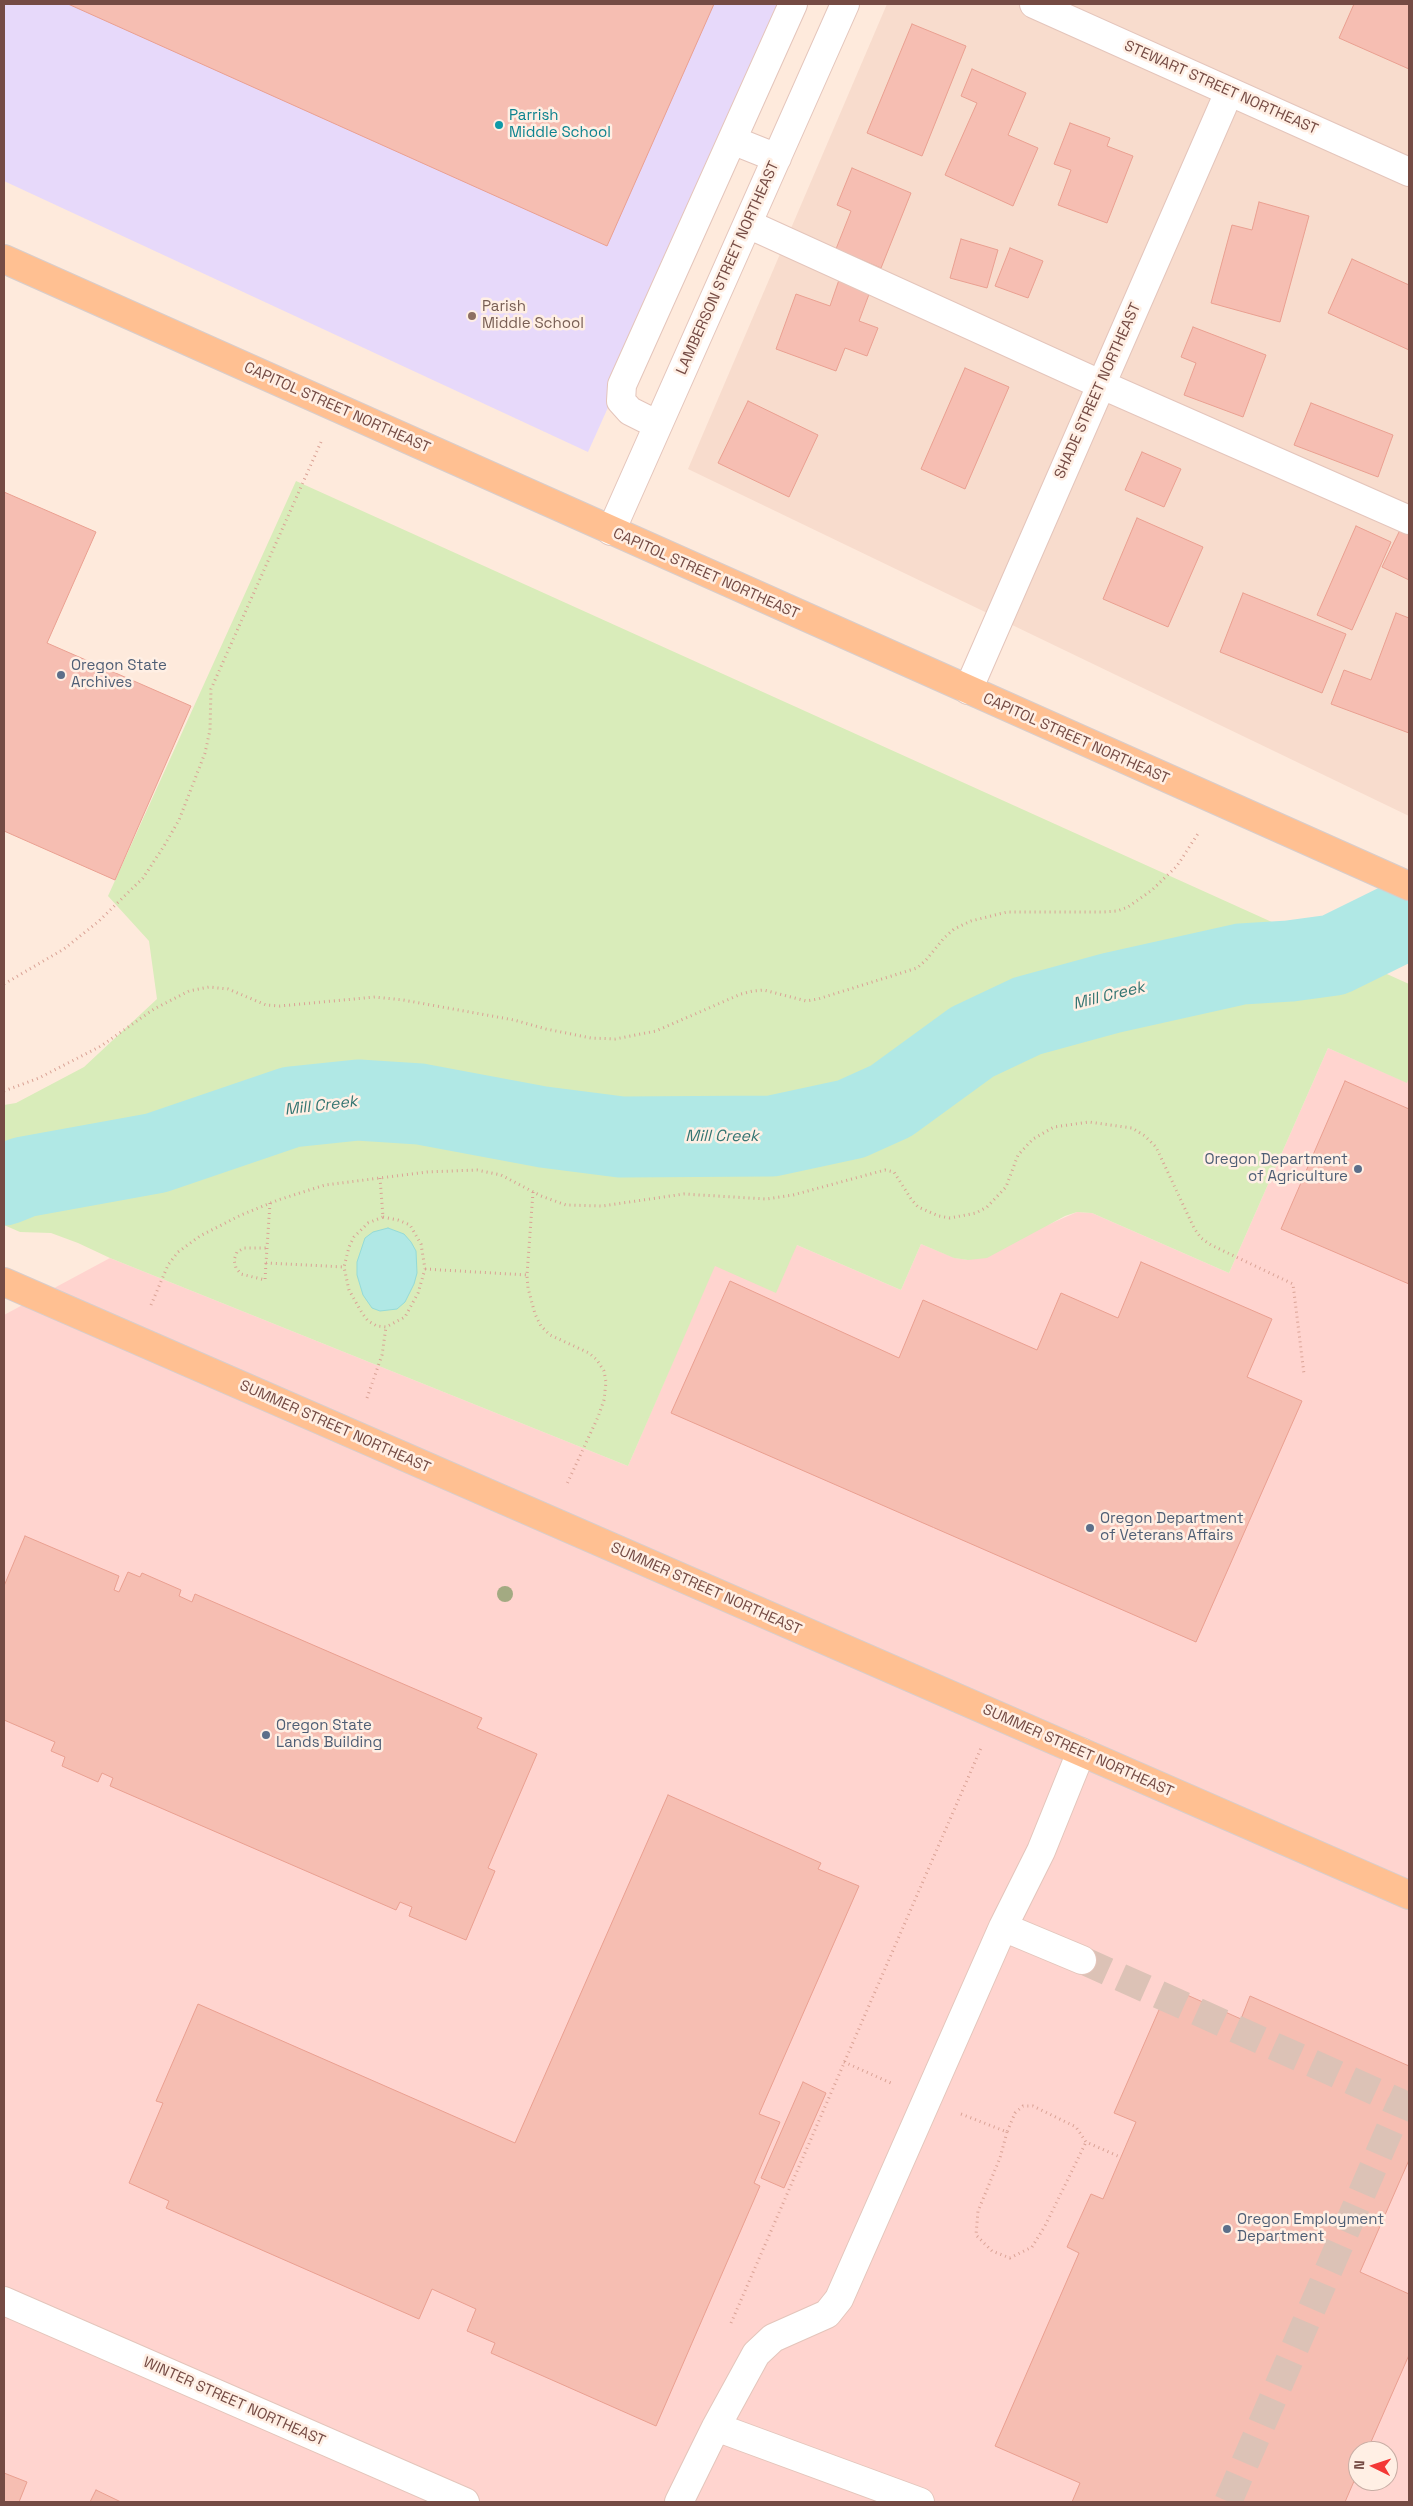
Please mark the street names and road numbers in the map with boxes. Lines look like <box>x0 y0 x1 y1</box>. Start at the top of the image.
street label: STEWART STREET NORTHEAST <box>1121 37 1321 139</box>
street label: LAMBERSON STREET NORTHEAST <box>673 159 783 377</box>
street label: SHADE STREET NORTHEAST <box>1051 300 1145 482</box>
street label: CAPITOL STREET NORTHEAST <box>241 359 433 457</box>
street label: CAPITOL STREET NORTHEAST <box>610 525 802 623</box>
street label: CAPITOL STREET NORTHEAST <box>980 690 1172 788</box>
street label: SUMMER STREET NORTHEAST <box>237 1377 433 1477</box>
street label: SUMMER STREET NORTHEAST <box>608 1539 804 1639</box>
street label: SUMMER STREET NORTHEAST <box>980 1701 1176 1801</box>
street label: WINTER STREET NORTHEAST <box>140 2354 328 2450</box>

